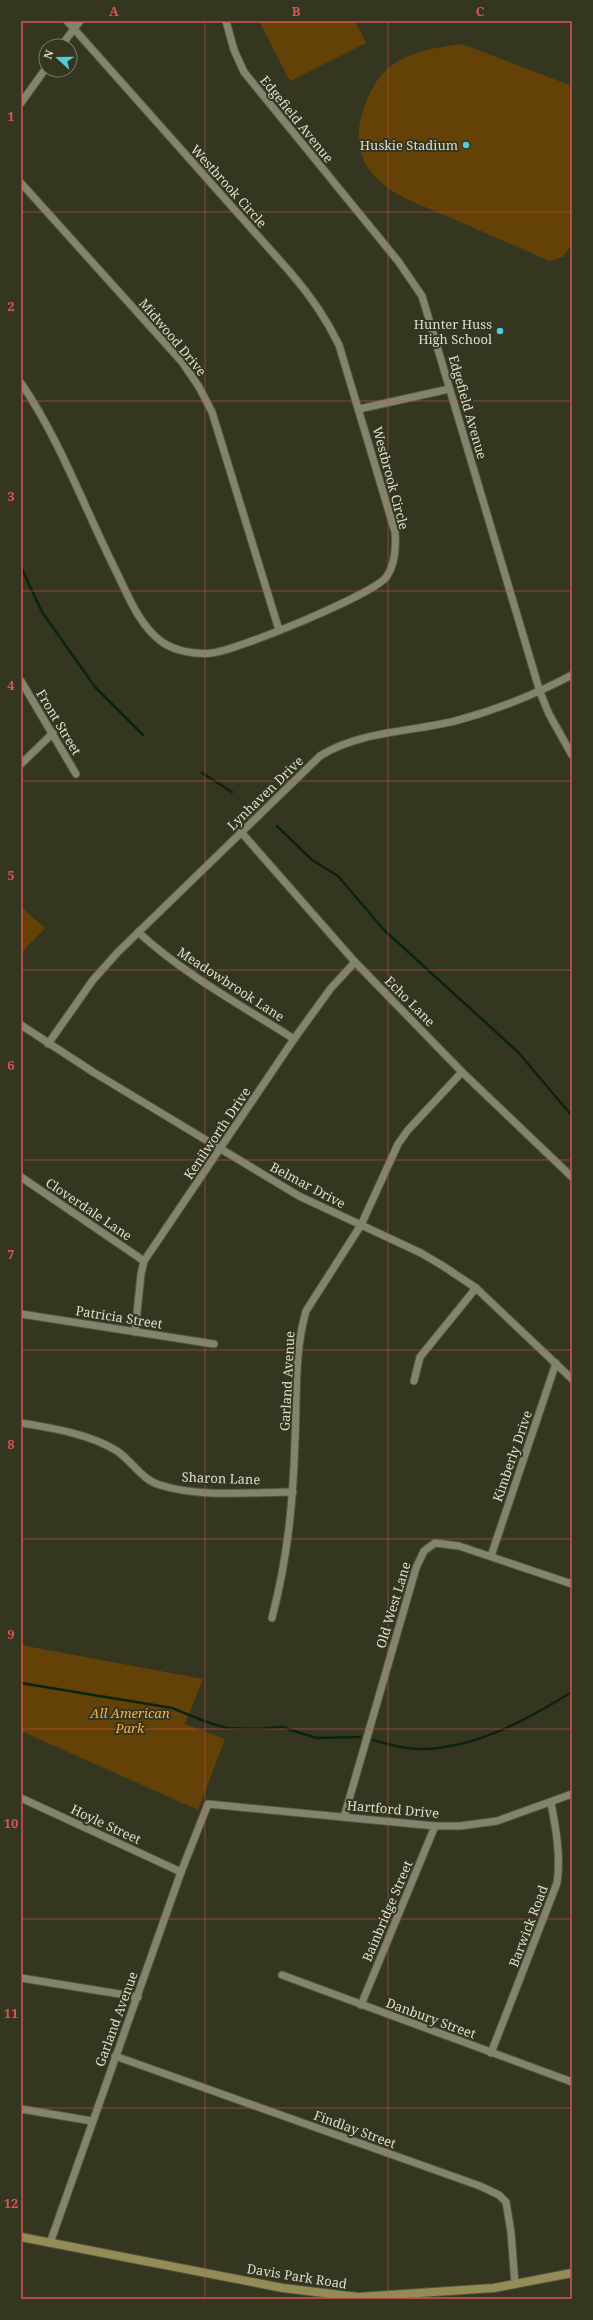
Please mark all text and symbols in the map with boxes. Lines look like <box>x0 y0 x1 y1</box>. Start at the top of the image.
text: A <box>109 2 119 20</box>
text: B <box>292 2 301 20</box>
text: C <box>476 2 485 20</box>
north arrow <box>38 38 78 78</box>
text: N <box>40 47 57 61</box>
street label: Edgefield Avenue <box>256 72 338 166</box>
text: 1 <box>7 107 15 125</box>
place label: Huskie Stadium <box>360 136 458 154</box>
marker: Huskie Stadium <box>461 140 471 150</box>
street label: Westbrook Circle <box>187 141 271 231</box>
street label: Midwood Drive <box>135 294 211 380</box>
text: 2 <box>7 297 15 315</box>
place label: Hunter Huss High School <box>414 315 492 348</box>
marker: Hunter Huss High School <box>495 326 505 336</box>
street label: Edgefield Avenue <box>445 353 491 461</box>
street label: Westbrook Circle <box>369 424 413 532</box>
text: 3 <box>7 487 15 505</box>
text: 4 <box>7 676 15 694</box>
street label: Front Street <box>32 686 86 759</box>
street label: Lynhaven Drive <box>223 752 307 834</box>
text: 5 <box>7 866 15 884</box>
street label: Meadowbrook Lane <box>174 943 288 1025</box>
street label: Echo Lane <box>381 972 439 1030</box>
text: 6 <box>7 1056 15 1074</box>
street label: Kenilworth Drive <box>179 1083 255 1183</box>
street label: Belmar Drive <box>267 1158 349 1212</box>
street label: Cloverdale Lane <box>42 1173 136 1245</box>
text: 7 <box>7 1245 15 1263</box>
street label: Patricia Street <box>74 1301 164 1333</box>
street label: Garland Avenue <box>275 1330 299 1432</box>
street label: Kimberly Drive <box>488 1408 536 1504</box>
text: 8 <box>7 1435 15 1453</box>
street label: Sharon Lane <box>181 1468 261 1488</box>
street label: Old West Lane <box>371 1560 415 1650</box>
text: 9 <box>7 1625 15 1643</box>
park label: All American Park <box>89 1704 170 1737</box>
street label: Hartford Drive <box>346 1796 440 1822</box>
street label: Hoyle Street <box>68 1800 144 1848</box>
text: 10 <box>4 1814 18 1832</box>
street label: Bainbridge Street <box>358 1857 417 1964</box>
street label: Barwick Road <box>504 1883 552 1969</box>
street label: Garland Avenue <box>90 1969 142 2069</box>
street label: Danbury Street <box>384 1993 479 2043</box>
text: 11 <box>4 2004 18 2022</box>
street label: Findlay Street <box>311 2106 399 2152</box>
text: 12 <box>4 2194 18 2212</box>
street label: Davis Park Road <box>246 2259 348 2293</box>

